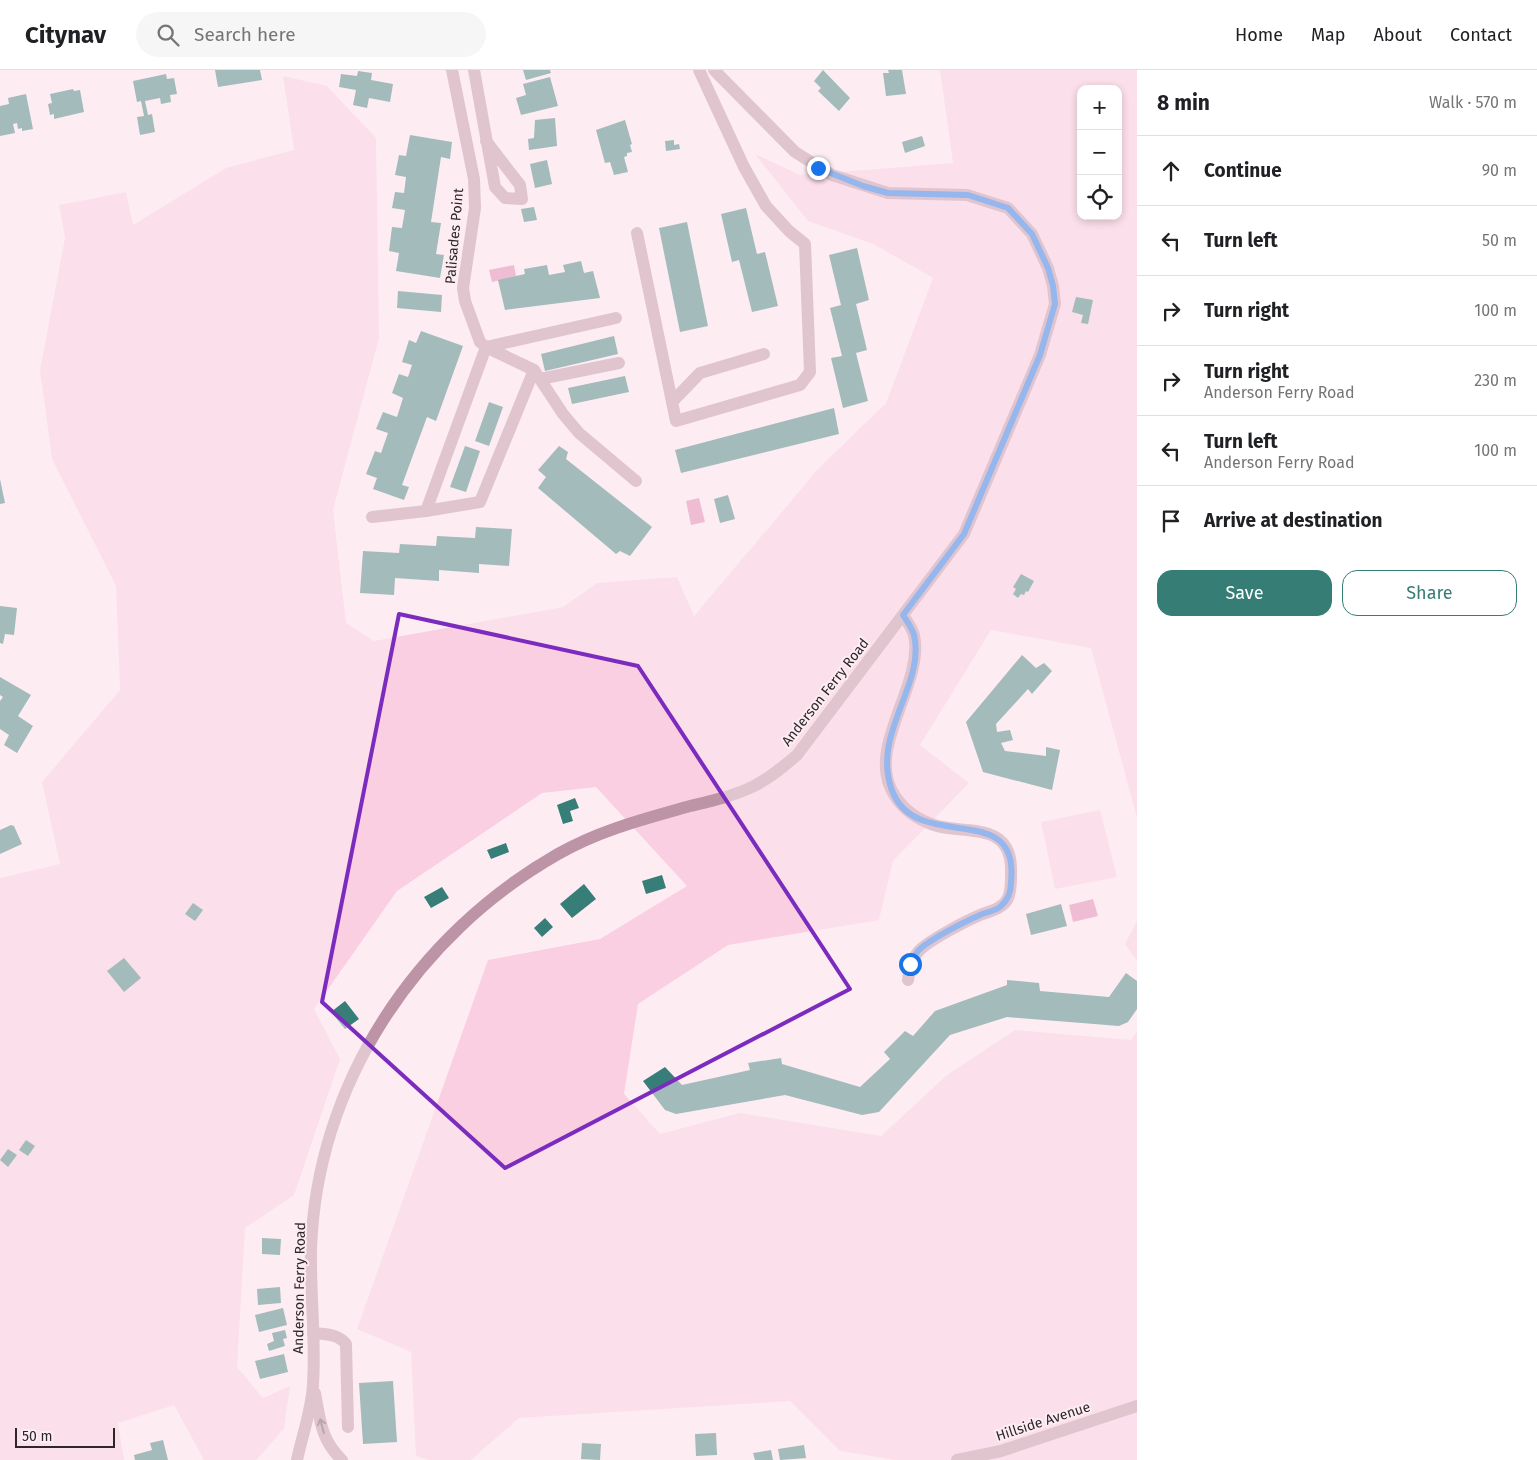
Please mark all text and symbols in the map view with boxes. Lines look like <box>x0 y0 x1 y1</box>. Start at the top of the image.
search box <box>136 12 486 57</box>
text: Citynav <box>25 21 106 49</box>
icon: search <box>154 21 182 49</box>
text: Search here <box>194 23 296 46</box>
text: Home <box>1235 24 1283 46</box>
text: Map <box>1311 24 1345 46</box>
text: About <box>1373 24 1422 46</box>
text: Contact <box>1450 24 1512 46</box>
map controls <box>1077 85 1122 220</box>
button: + <box>1077 85 1122 130</box>
text: 8 min <box>1157 90 1210 116</box>
text: Walk · 570 m <box>1429 93 1517 112</box>
button: − <box>1077 130 1122 175</box>
route end <box>807 157 830 180</box>
icon: ahead <box>1157 157 1185 185</box>
text: Continue <box>1204 159 1282 182</box>
text: 90 m <box>1482 161 1517 180</box>
button: locate <box>1077 175 1122 220</box>
street label: Palisades Point <box>442 186 467 285</box>
icon: left <box>1157 227 1185 255</box>
text: Turn left <box>1204 229 1278 252</box>
text: 50 m <box>1482 231 1517 250</box>
icon: right <box>1157 297 1185 325</box>
text: Turn right <box>1204 299 1289 322</box>
text: 100 m <box>1474 301 1517 320</box>
text: Turn right <box>1204 360 1289 383</box>
icon: right <box>1157 367 1185 395</box>
text: 230 m <box>1474 371 1517 390</box>
text: Anderson Ferry Road <box>1204 383 1355 402</box>
text: Turn left <box>1204 430 1278 453</box>
icon: left <box>1157 437 1185 465</box>
text: 100 m <box>1474 441 1517 460</box>
text: Anderson Ferry Road <box>1204 453 1355 472</box>
icon: arrive <box>1157 507 1185 535</box>
text: Arrive at destination <box>1204 509 1383 532</box>
button: Save <box>1157 570 1332 616</box>
button: Share <box>1342 570 1517 616</box>
street label: Anderson Ferry Road <box>778 635 873 749</box>
route start <box>899 953 922 976</box>
street label: Anderson Ferry Road <box>290 1222 309 1354</box>
street label: Hillside Avenue <box>994 1398 1093 1445</box>
one-way arrow <box>316 1418 326 1434</box>
scale bar <box>15 1425 115 1448</box>
text: 50 m <box>22 1428 53 1445</box>

